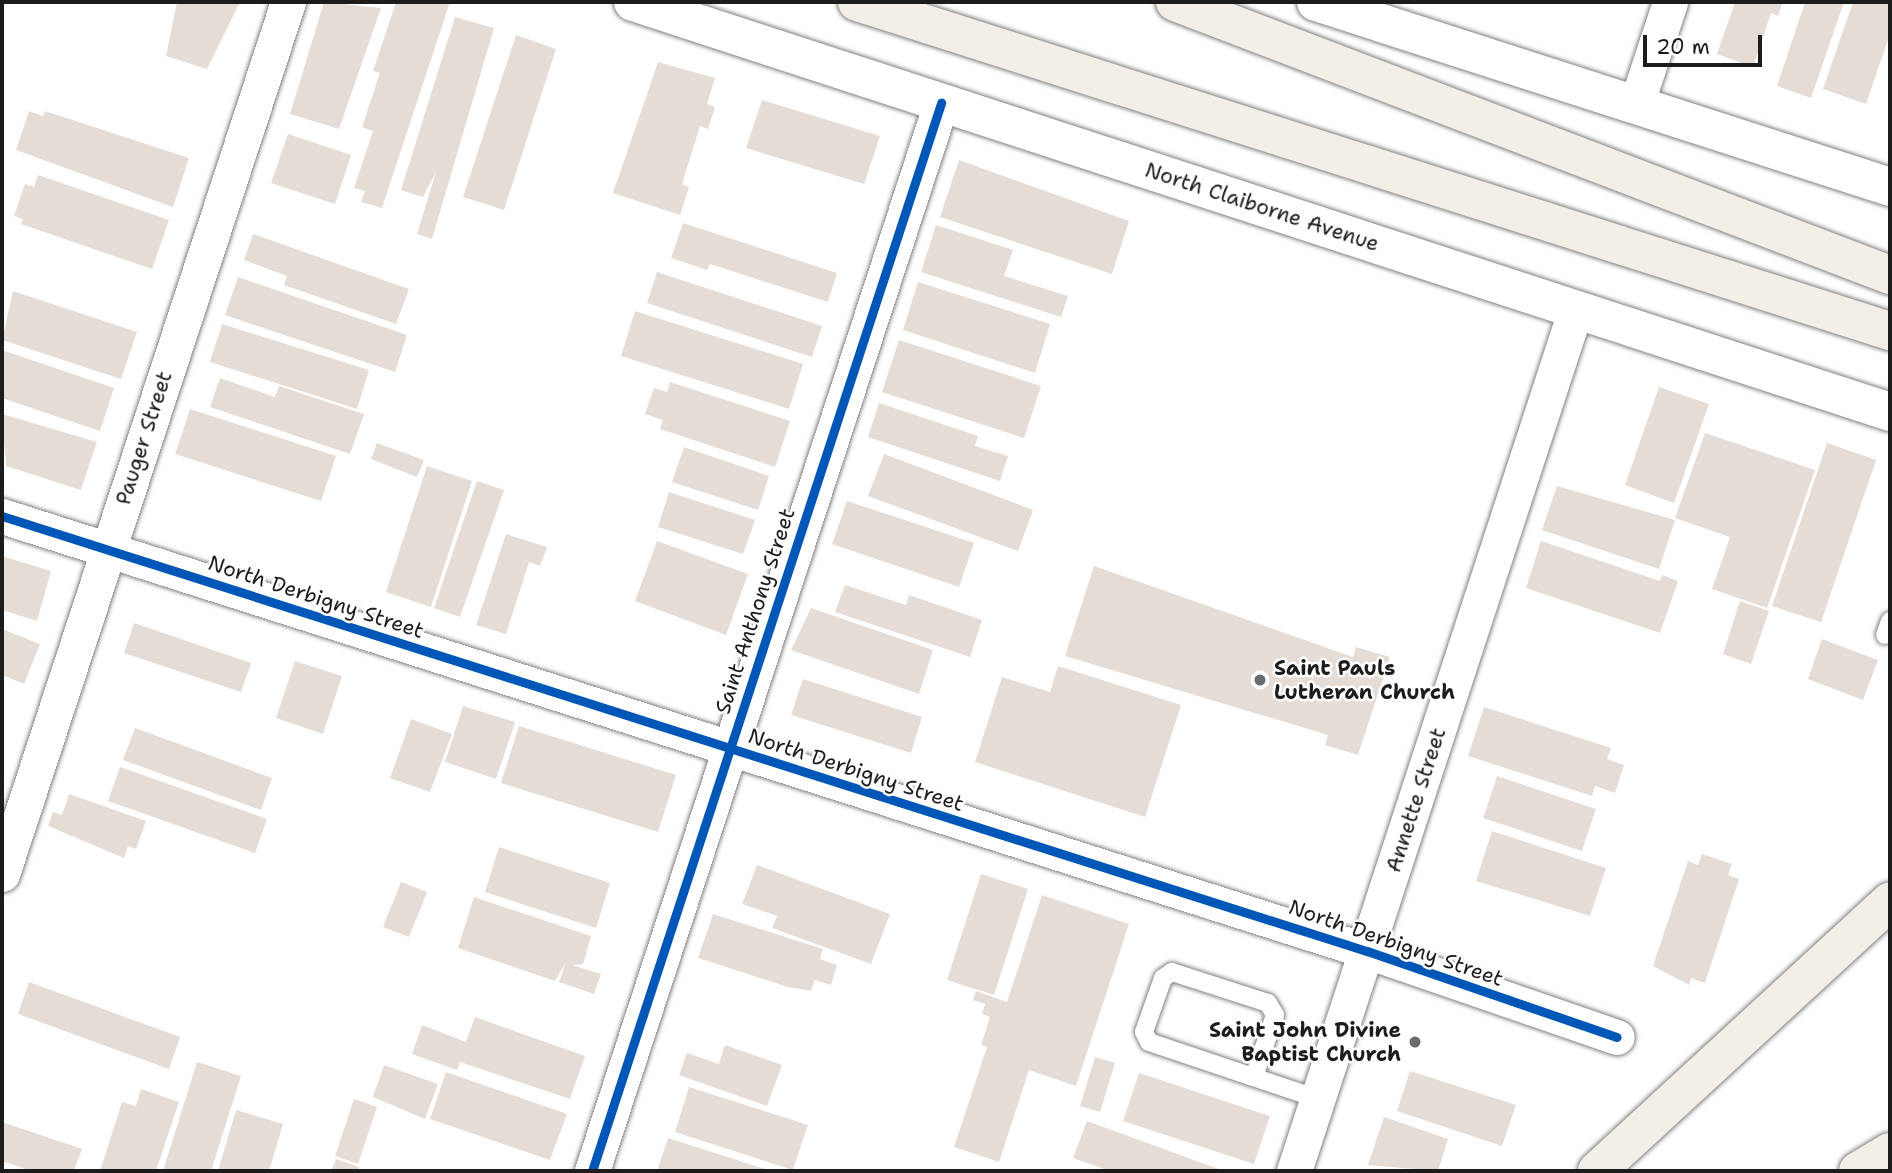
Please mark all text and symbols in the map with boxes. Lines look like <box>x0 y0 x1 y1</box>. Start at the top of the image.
scale bar <box>1647 21 1766 65</box>
text: 20 m <box>1656 33 1710 61</box>
street label: North Claiborne Avenue <box>1142 157 1382 257</box>
street label: Pauger Street <box>111 368 177 508</box>
street label: Saint Anthony Street <box>710 505 800 717</box>
street label: North Derbigny Street <box>205 550 427 644</box>
place label: Saint Pauls Lutheran Church <box>1274 655 1455 705</box>
marker: Saint Pauls Lutheran Church <box>1252 672 1268 688</box>
street label: North Derbigny Street <box>745 723 967 817</box>
street label: Annette Street <box>1381 725 1451 875</box>
street label: North Derbigny Street <box>1285 894 1507 992</box>
place label: Saint John Divine Baptist Church <box>1209 1017 1401 1067</box>
marker: Saint John Divine Baptist Church <box>1407 1034 1423 1050</box>

